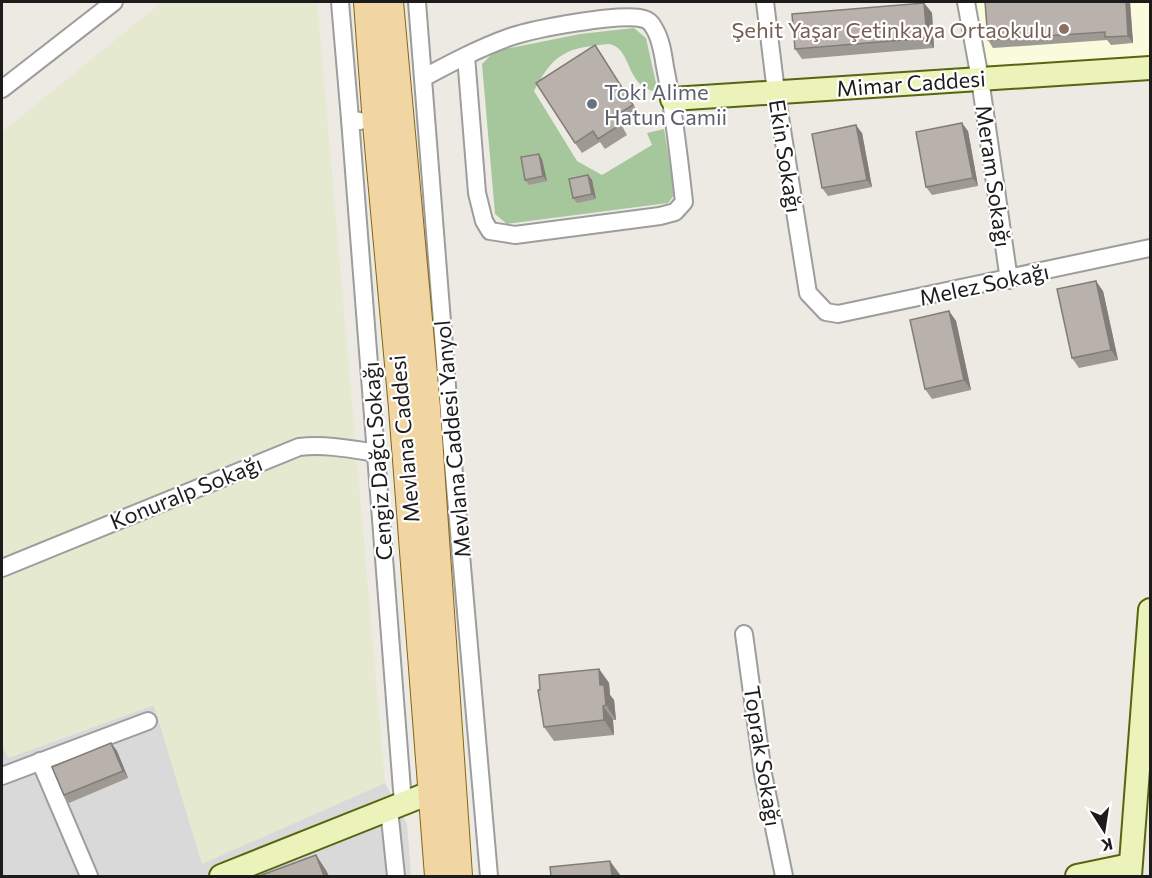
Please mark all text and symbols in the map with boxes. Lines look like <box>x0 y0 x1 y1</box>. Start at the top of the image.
place label: Şehit Yaşar Çetinkaya Ortaokulu <box>731 16 1052 43</box>
marker: Şehit Yaşar Çetinkaya Ortaokulu <box>1057 22 1071 36</box>
street label: Mimar Caddesi <box>835 64 987 102</box>
place label: Toki Alime Hatun Camii <box>604 78 727 130</box>
marker: Toki Alime Hatun Camii <box>585 97 599 111</box>
street label: Ekin Sokağı <box>764 97 808 215</box>
street label: Meram Sokağı <box>971 103 1017 249</box>
street label: Melez Sokağı <box>917 257 1051 311</box>
street label: Mevlana Caddesi Yanyol <box>428 319 476 559</box>
street label: Mevlana Caddesi <box>383 354 425 524</box>
street label: Cengiz Dağcı Sokağı <box>357 361 397 561</box>
street label: Konuralp Sokağı <box>106 449 266 535</box>
street label: Toprak Sokağı <box>739 684 787 828</box>
north arrow <box>1074 800 1134 860</box>
text: K <box>1100 835 1115 856</box>

